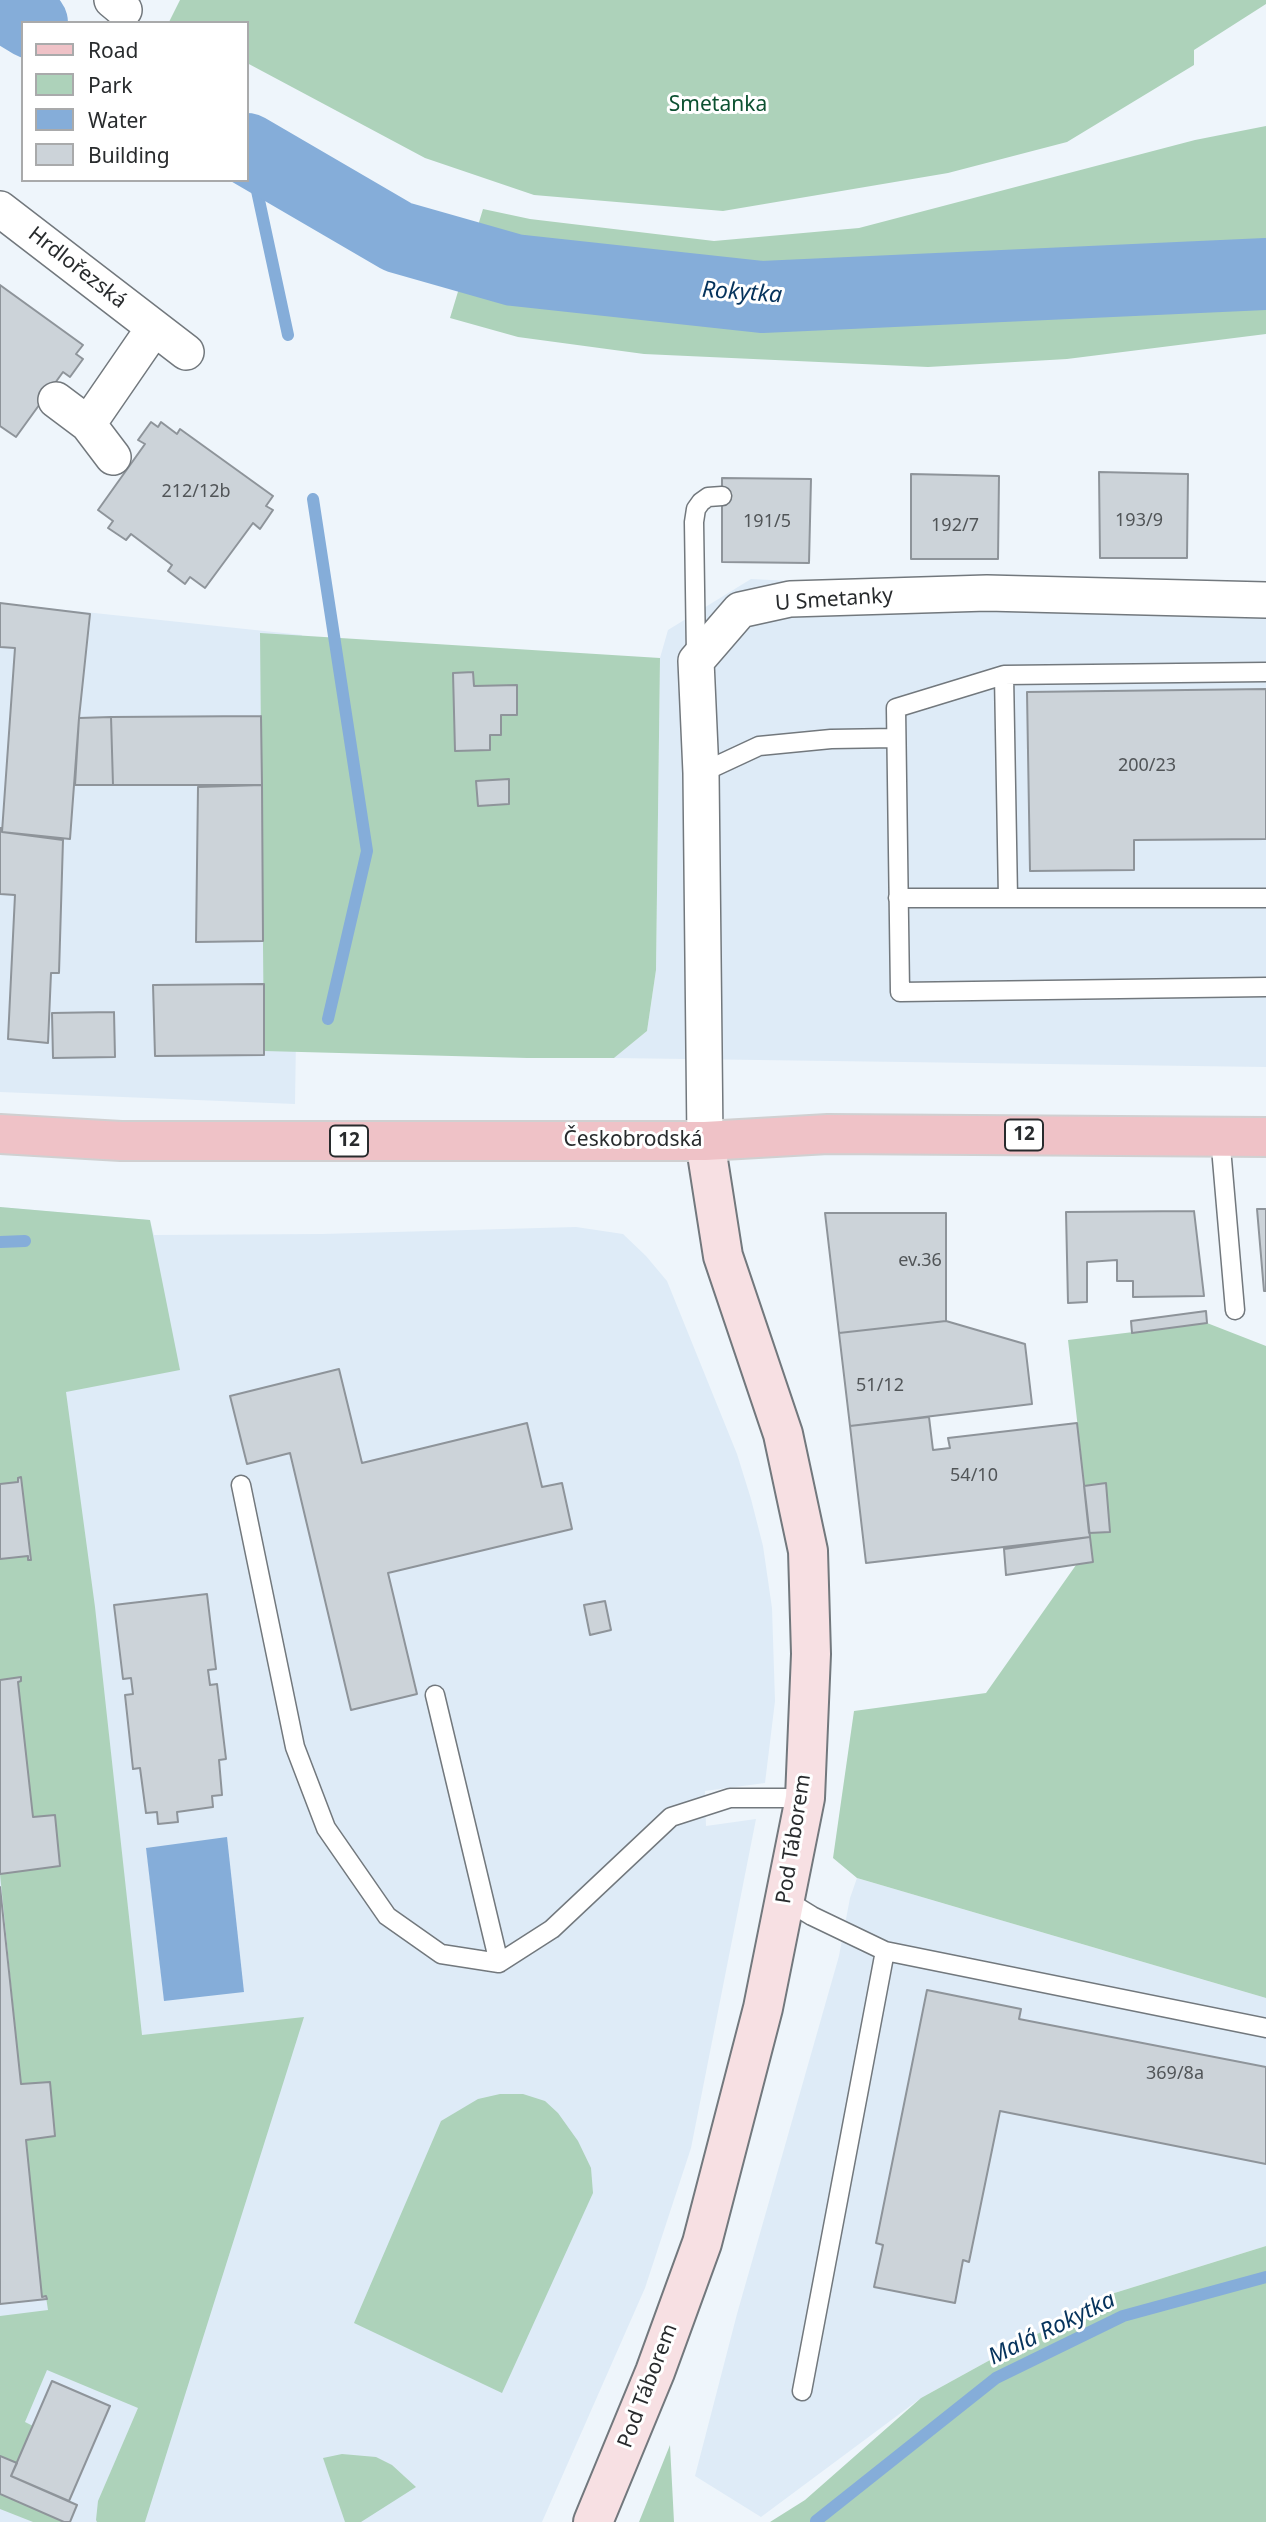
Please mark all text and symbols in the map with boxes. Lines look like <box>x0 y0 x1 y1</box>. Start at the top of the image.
legend <box>21 21 248 182</box>
text: Road <box>88 36 138 64</box>
text: Park <box>88 71 132 99</box>
park label: Smetanka <box>669 92 767 118</box>
text: Water <box>88 106 147 134</box>
text: Building <box>88 141 170 169</box>
street label: Hrdlořezská <box>23 222 131 314</box>
water label: Rokytka <box>701 276 783 310</box>
house number: 212/12b <box>161 481 231 503</box>
house number: 193/9 <box>1115 510 1163 532</box>
house number: 191/5 <box>743 511 791 533</box>
house number: 192/7 <box>931 515 979 537</box>
street label: U Smetanky <box>774 583 894 617</box>
house number: 200/23 <box>1118 755 1176 777</box>
road number: 12 <box>1005 1120 1043 1150</box>
road number: 12 <box>330 1126 368 1156</box>
street label: Českobrodská <box>564 1127 702 1153</box>
house number: ev.36 <box>898 1250 942 1272</box>
house number: 51/12 <box>856 1375 904 1397</box>
house number: 54/10 <box>950 1465 998 1487</box>
street label: Pod Táborem <box>771 1772 817 1906</box>
house number: 369/8a <box>1146 2063 1204 2085</box>
water label: Malá Rokytka <box>984 2286 1120 2372</box>
street label: Pod Táborem <box>613 2320 683 2452</box>

